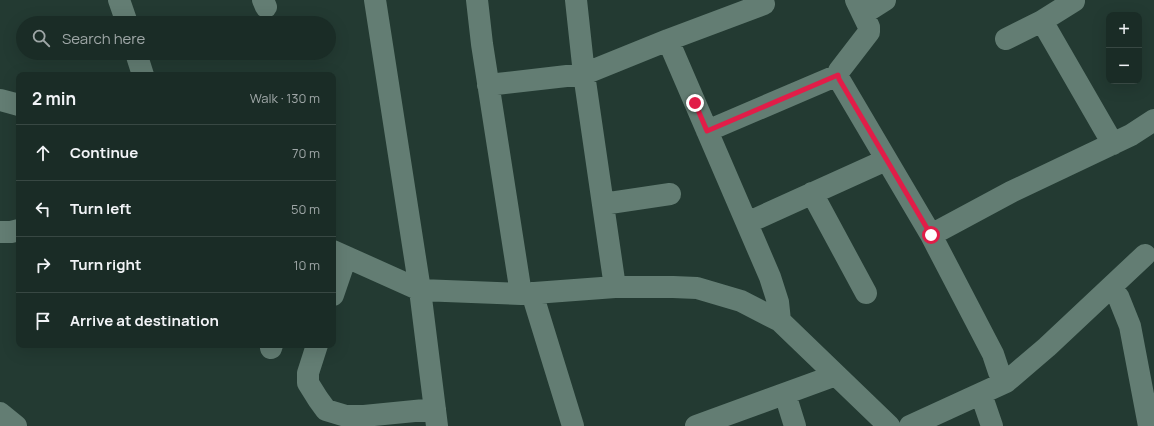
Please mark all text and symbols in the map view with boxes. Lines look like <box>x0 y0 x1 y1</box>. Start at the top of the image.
map controls <box>1106 12 1142 84</box>
button: + <box>1106 12 1142 48</box>
search box <box>16 16 336 60</box>
icon: search <box>30 27 52 49</box>
text: Search here <box>62 28 145 49</box>
button: − <box>1106 48 1142 84</box>
text: 2 min <box>32 87 76 110</box>
text: Walk · 130 m <box>250 89 320 107</box>
route end <box>686 94 704 112</box>
icon: ahead <box>32 142 54 164</box>
text: Continue <box>70 142 138 163</box>
text: 70 m <box>292 144 320 162</box>
icon: left <box>32 198 54 220</box>
text: Turn left <box>70 198 132 219</box>
text: 50 m <box>291 200 320 218</box>
route start <box>922 226 940 244</box>
icon: right <box>32 254 54 276</box>
text: Turn right <box>70 254 141 275</box>
text: 10 m <box>293 256 320 274</box>
icon: arrive <box>32 310 54 332</box>
text: Arrive at destination <box>70 310 219 331</box>

